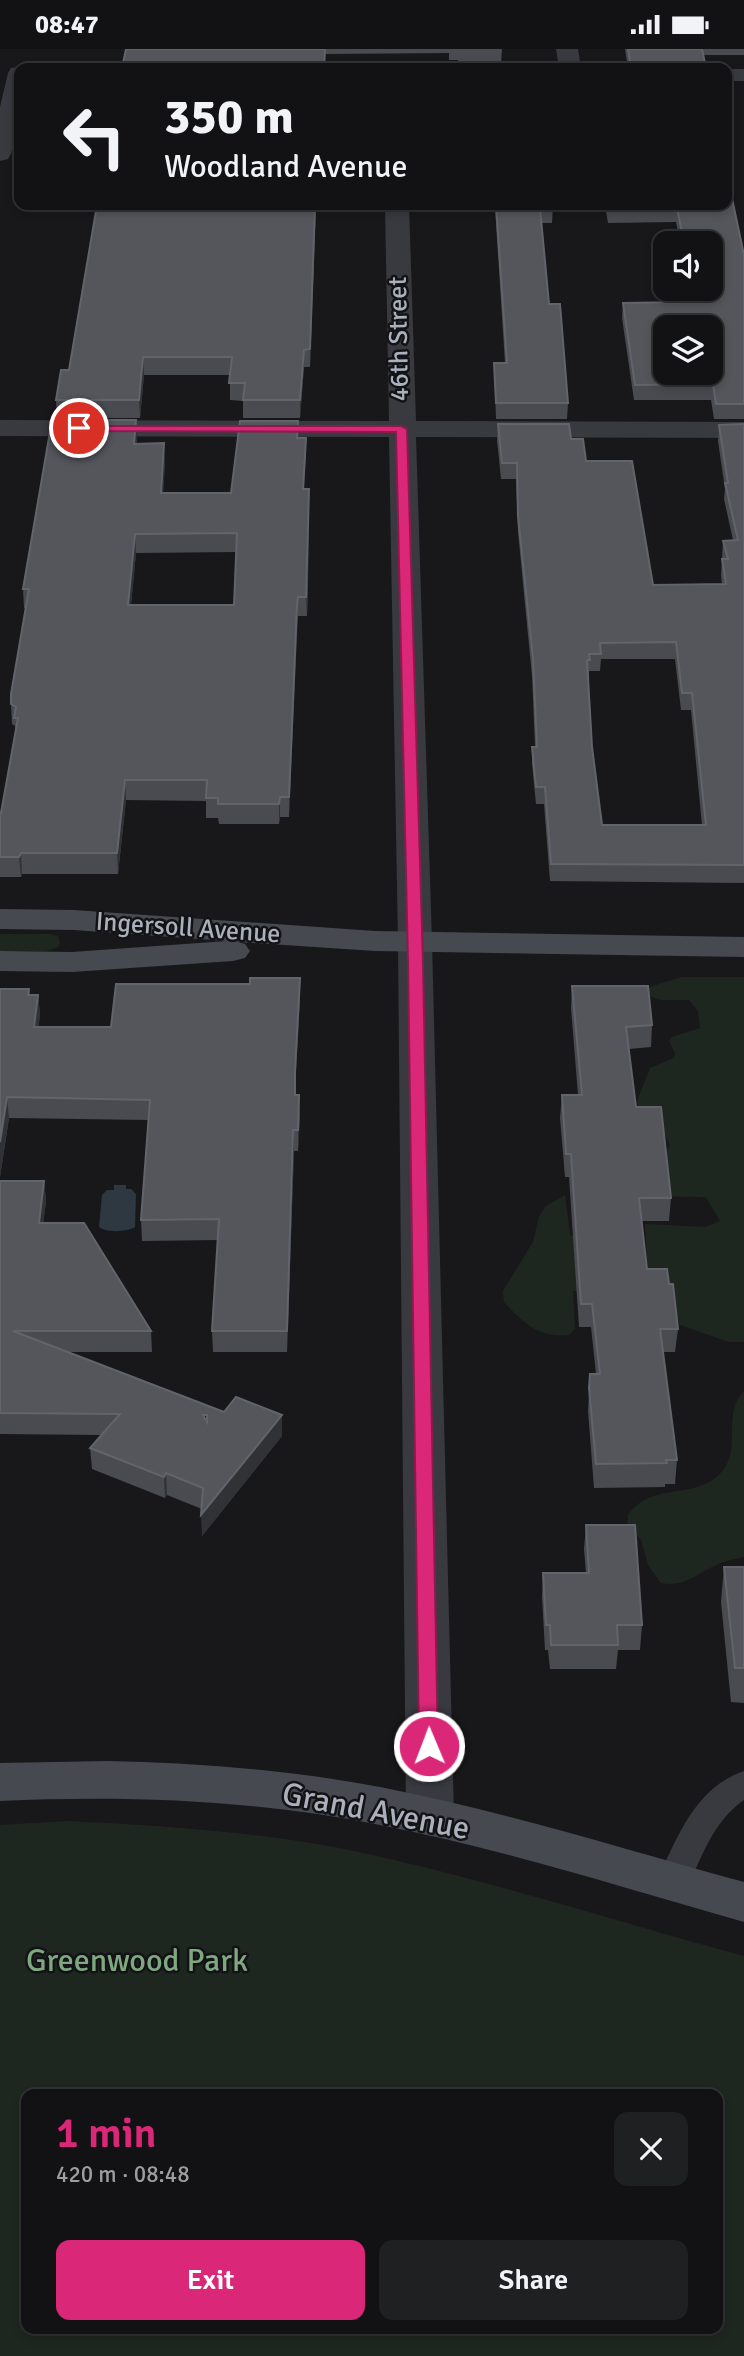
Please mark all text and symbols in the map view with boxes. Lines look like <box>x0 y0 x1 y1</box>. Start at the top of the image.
text: 08:47 <box>35 9 99 41</box>
text: 350 m <box>164 87 294 147</box>
icon: left <box>49 91 140 182</box>
text: Woodland Avenue <box>164 147 407 186</box>
map controls <box>653 231 723 385</box>
button: sound <box>653 231 723 301</box>
street label: 46th Street <box>382 276 416 402</box>
button: layers <box>653 315 723 385</box>
pin <box>49 398 109 458</box>
icon: arrive <box>60 409 98 447</box>
street label: Ingersoll Avenue <box>95 906 281 950</box>
position arrow <box>392 1709 466 1783</box>
street label: Grand Avenue <box>279 1774 473 1848</box>
park label: Greenwood Park <box>26 1941 248 1980</box>
text: 1 min <box>56 2108 157 2159</box>
button: close <box>614 2112 688 2186</box>
text: 420 m · 08:48 <box>56 2160 190 2189</box>
button: Exit <box>56 2240 365 2320</box>
button: Share <box>379 2240 688 2320</box>

